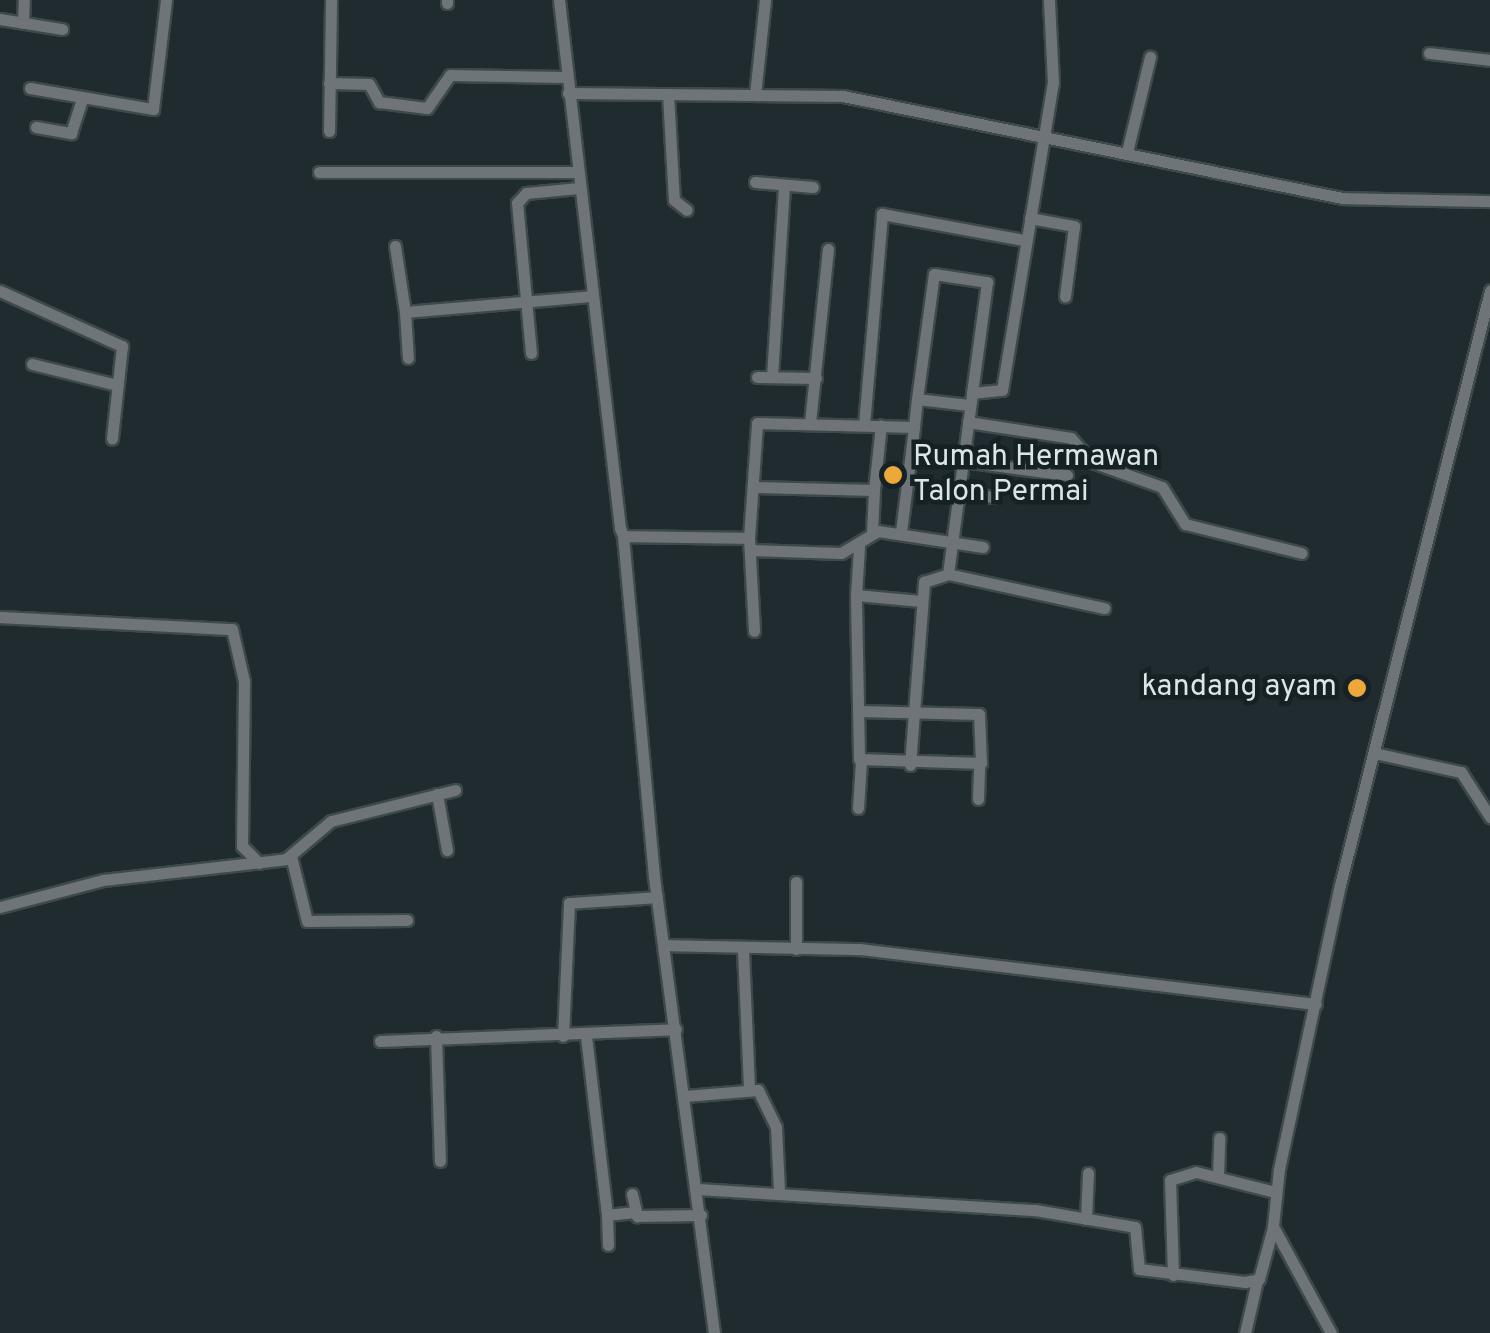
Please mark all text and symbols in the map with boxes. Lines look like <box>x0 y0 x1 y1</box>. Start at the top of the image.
place label: Rumah Hermawan Talon Permai <box>913 440 1159 510</box>
marker: Rumah Hermawan Talon Permai <box>882 464 904 486</box>
place label: kandang ayam <box>1141 670 1337 706</box>
marker: kandang ayam <box>1346 677 1368 699</box>

